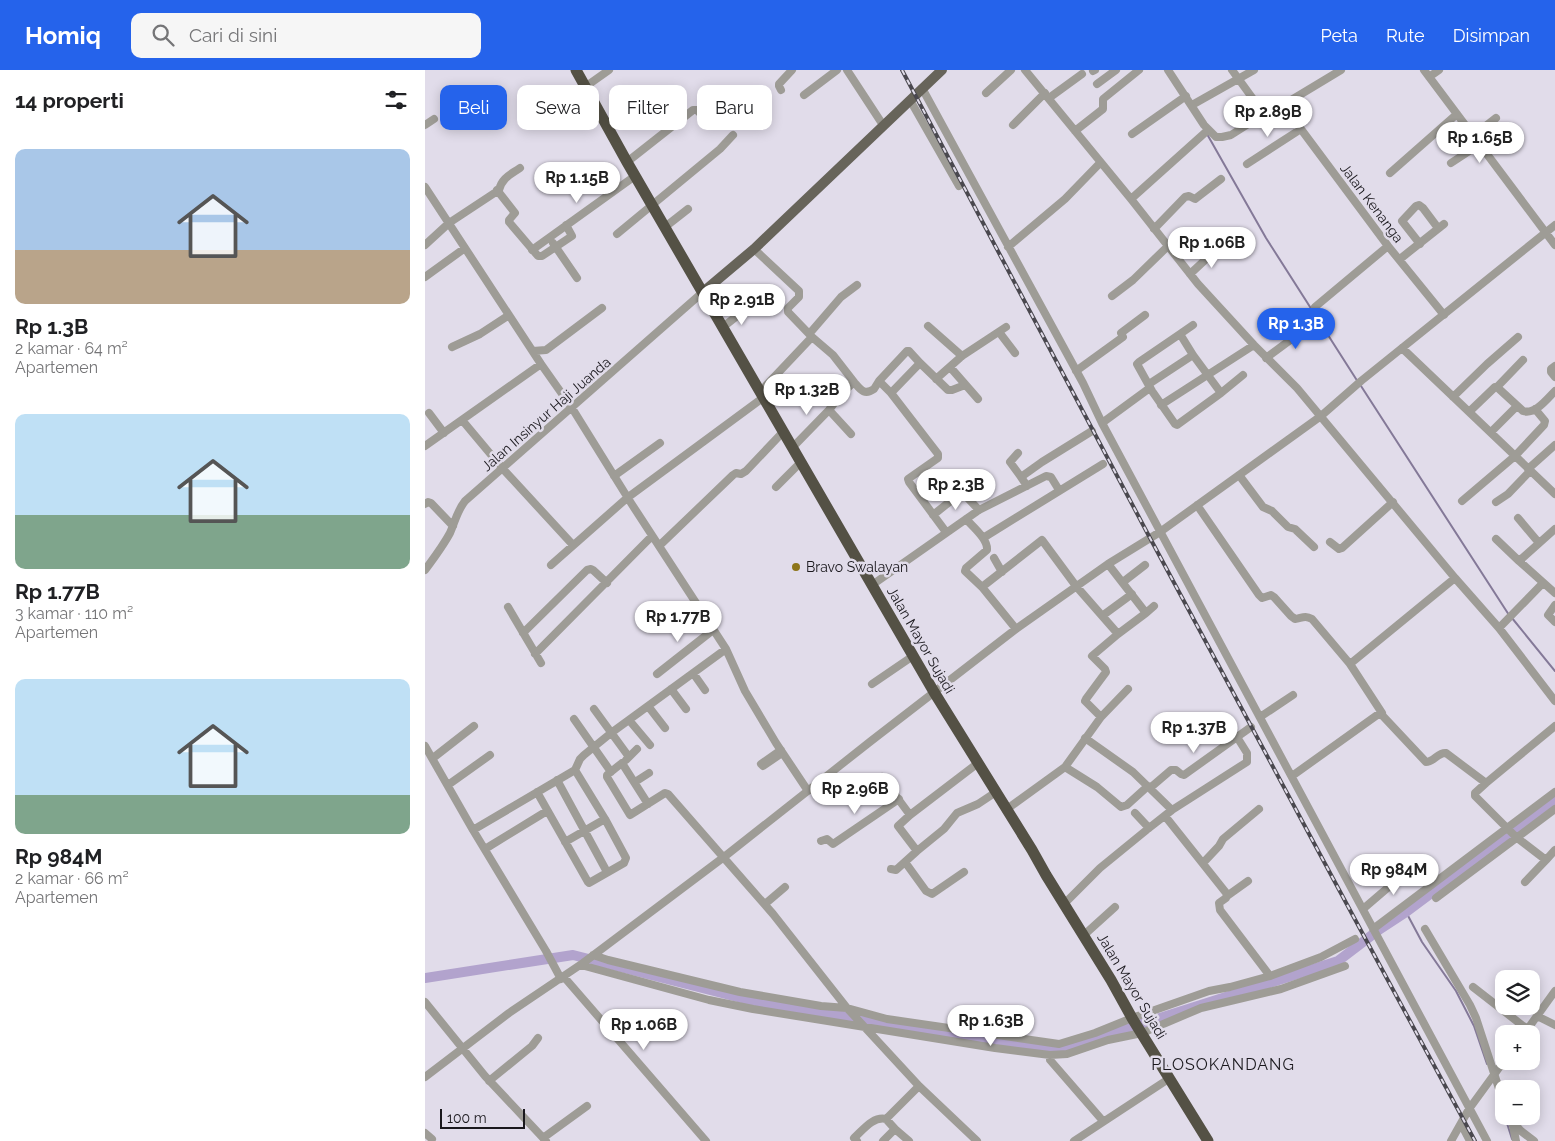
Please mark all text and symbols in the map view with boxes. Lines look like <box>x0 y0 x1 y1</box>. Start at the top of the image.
search box <box>131 13 481 58</box>
text: Homiq <box>25 21 101 50</box>
icon: search <box>149 21 177 49</box>
text: Cari di sini <box>189 24 277 46</box>
text: Peta <box>1321 25 1358 46</box>
text: Rute <box>1386 25 1425 46</box>
text: Disimpan <box>1453 25 1530 46</box>
chip: Beli <box>440 85 507 130</box>
chip: Sewa <box>517 85 599 130</box>
chip: Filter <box>609 85 687 130</box>
chip: Baru <box>697 85 772 130</box>
icon: filters <box>382 86 410 114</box>
text: 14 properti <box>15 88 124 113</box>
pin: Rp 2.89B <box>1216 96 1320 138</box>
text: Rp 2.89B <box>1234 102 1302 121</box>
pin: Rp 1.65B <box>1428 122 1532 164</box>
text: Rp 1.65B <box>1447 128 1513 147</box>
street label: Jalan Kenanga <box>1337 160 1407 246</box>
pin: Rp 1.15B <box>525 162 629 204</box>
text: Rp 1.15B <box>545 168 609 187</box>
icon: home <box>168 181 258 271</box>
pin: Rp 1.06B <box>1160 226 1264 269</box>
text: Rp 1.06B <box>1179 233 1245 252</box>
pin: Rp 2.91B <box>690 284 794 326</box>
text: Rp 2.91B <box>709 290 775 309</box>
pin: Rp 1.3B <box>1250 308 1342 350</box>
text: Rp 1.3B <box>15 314 88 339</box>
text: Rp 1.3B <box>1268 314 1324 333</box>
text: 2 kamar · 64 m² <box>15 339 128 358</box>
street label: Jalan Insinyur Haji Juanda <box>478 354 614 474</box>
text: Apartemen <box>15 358 98 377</box>
pin: Rp 1.32B <box>755 374 859 416</box>
text: Rp 1.32B <box>775 380 839 399</box>
icon: home <box>168 446 258 536</box>
pin: Rp 2.3B <box>910 468 1002 511</box>
text: Rp 2.3B <box>928 475 984 494</box>
place label: Bravo Swalayan <box>806 559 908 575</box>
marker: Bravo Swalayan <box>790 561 802 573</box>
text: Rp 1.77B <box>15 579 100 604</box>
street label: Jalan Mayor Sujadi <box>884 584 958 696</box>
pin: Rp 1.77B <box>626 600 730 643</box>
text: 3 kamar · 110 m² <box>15 604 133 623</box>
text: Rp 1.77B <box>646 607 710 626</box>
text: Apartemen <box>15 623 98 642</box>
icon: home <box>168 711 258 801</box>
pin: Rp 1.37B <box>1142 712 1246 754</box>
text: Rp 1.37B <box>1162 718 1226 737</box>
pin: Rp 2.96B <box>803 772 907 815</box>
text: Rp 2.96B <box>821 779 889 798</box>
text: Rp 984M <box>15 844 102 869</box>
pin: Rp 984M <box>1348 854 1440 896</box>
text: Rp 984M <box>1361 860 1427 879</box>
text: 2 kamar · 66 m² <box>15 869 129 888</box>
text: Apartemen <box>15 888 98 907</box>
street label: Jalan Mayor Sujadi <box>1094 930 1170 1042</box>
map controls <box>1495 970 1540 1125</box>
button: layers <box>1495 970 1540 1015</box>
pin: Rp 1.63B <box>939 1004 1043 1047</box>
pin: Rp 1.06B <box>592 1008 696 1051</box>
text: Rp 1.63B <box>958 1011 1024 1030</box>
text: Rp 1.06B <box>611 1015 677 1034</box>
button: + <box>1495 1025 1540 1070</box>
district label: PLOSOKANDANG <box>1151 1055 1295 1074</box>
button: − <box>1495 1080 1540 1125</box>
scale bar <box>440 1106 525 1129</box>
text: 100 m <box>447 1110 487 1126</box>

